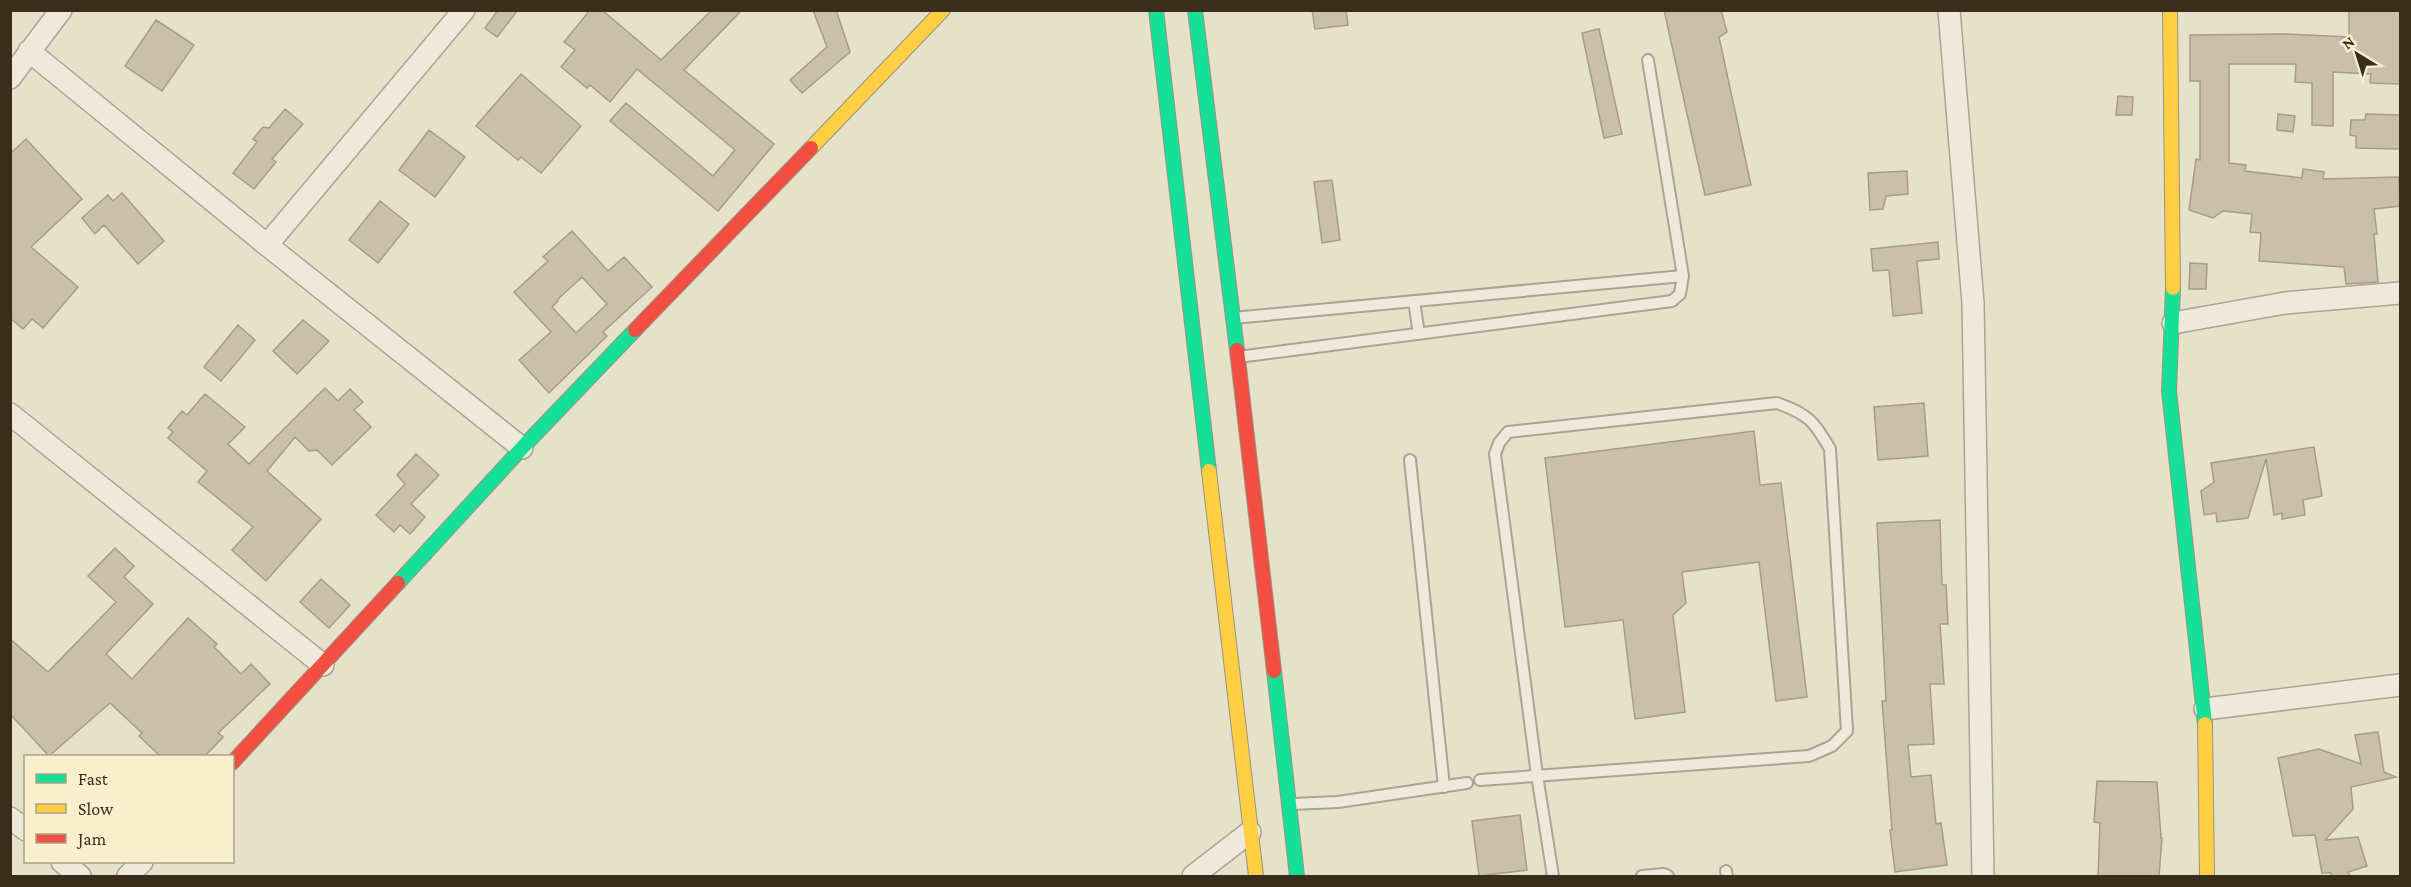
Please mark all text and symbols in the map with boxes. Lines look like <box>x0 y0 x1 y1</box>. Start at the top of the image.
north arrow <box>2327 24 2387 84</box>
text: N <box>2339 32 2358 53</box>
legend <box>24 755 234 863</box>
text: Fast <box>78 769 109 789</box>
text: Slow <box>78 799 114 819</box>
text: Jam <box>76 829 107 849</box>

